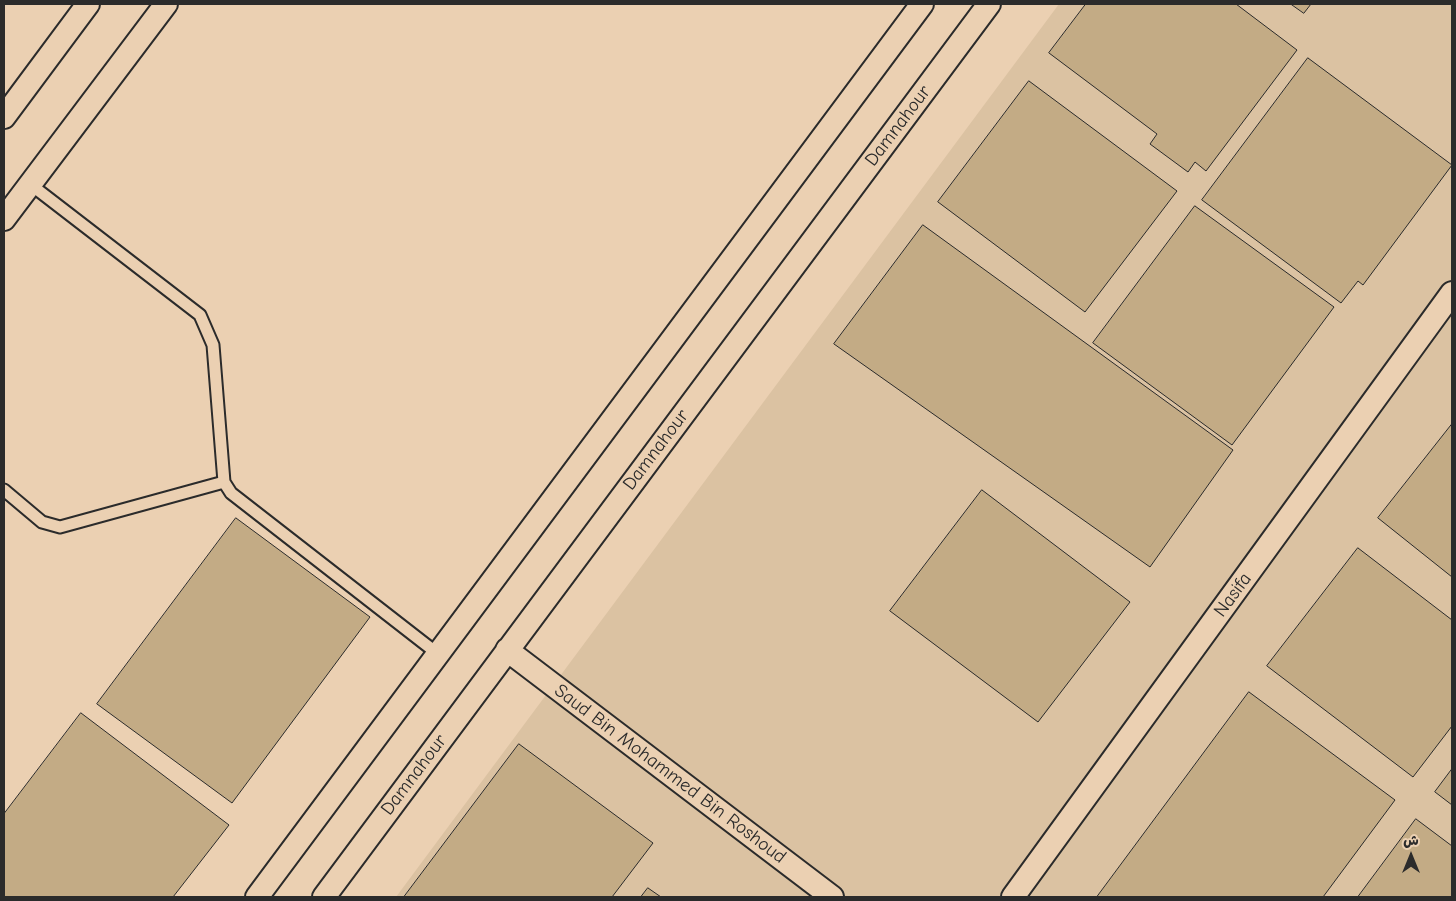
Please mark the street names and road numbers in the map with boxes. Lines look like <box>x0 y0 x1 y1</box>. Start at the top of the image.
street label: Damnahour <box>860 81 936 171</box>
street label: Damnahour <box>618 405 694 495</box>
street label: Nasifa <box>1209 568 1257 622</box>
street label: Saud Bin Mohammed Bin Roshoud <box>550 679 790 869</box>
street label: Damnahour <box>376 730 452 820</box>

